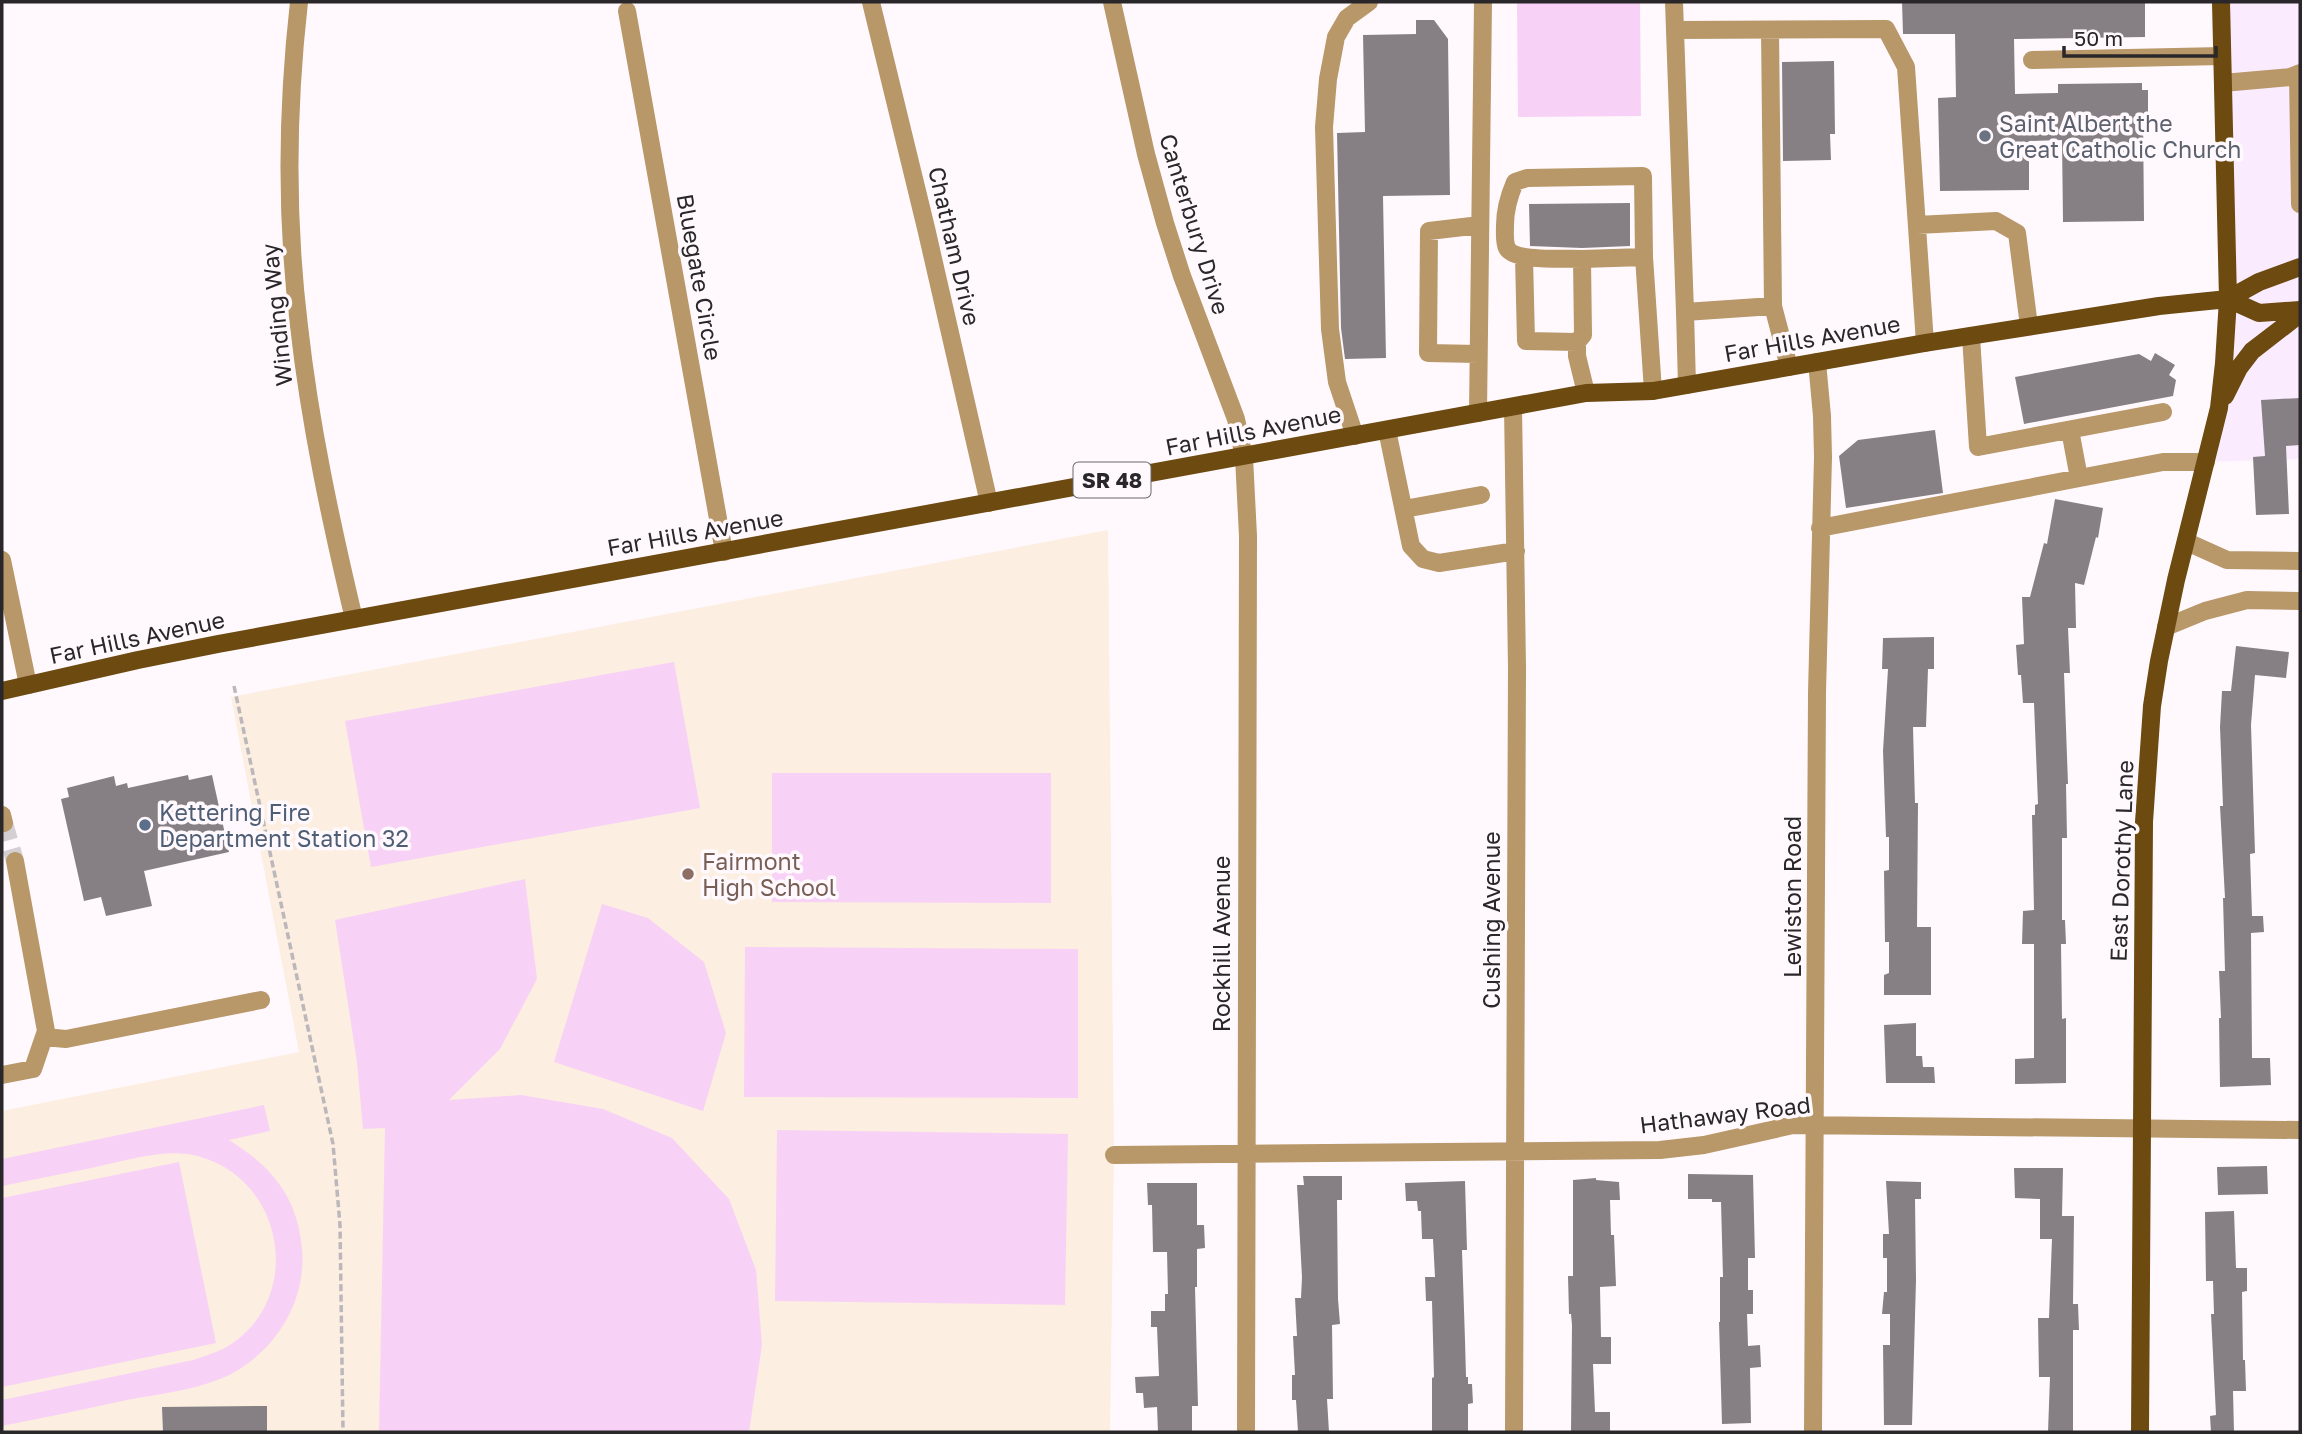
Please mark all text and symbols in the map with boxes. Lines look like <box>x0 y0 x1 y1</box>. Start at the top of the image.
scale bar <box>2064 14 2216 58</box>
text: 50 m <box>2074 25 2123 51</box>
place label: Saint Albert the Great Catholic Church <box>1999 109 2242 163</box>
marker: Saint Albert the Great Catholic Church <box>1977 128 1993 144</box>
street label: Canterbury Drive <box>1154 130 1236 318</box>
street label: Chatham Drive <box>923 164 987 328</box>
street label: Bluegate Circle <box>672 191 728 363</box>
street label: Winding Way <box>255 242 297 388</box>
street label: Far Hills Avenue <box>1722 309 1902 367</box>
street label: Far Hills Avenue <box>1163 399 1343 461</box>
road number: SR 48 <box>1074 462 1150 498</box>
street label: Far Hills Avenue <box>605 503 785 561</box>
street label: Far Hills Avenue <box>47 605 227 669</box>
street label: East Dorothy Lane <box>2103 760 2139 962</box>
place label: Kettering Fire Department Station 32 <box>159 798 409 852</box>
street label: Lewiston Road <box>1778 816 1806 978</box>
marker: Kettering Fire Department Station 32 <box>137 817 153 833</box>
street label: Cushing Avenue <box>1477 831 1505 1009</box>
place label: Fairmont High School <box>702 847 836 901</box>
street label: Rockhill Avenue <box>1207 856 1235 1032</box>
marker: Fairmont High School <box>680 866 696 882</box>
street label: Hathaway Road <box>1638 1090 1812 1138</box>

